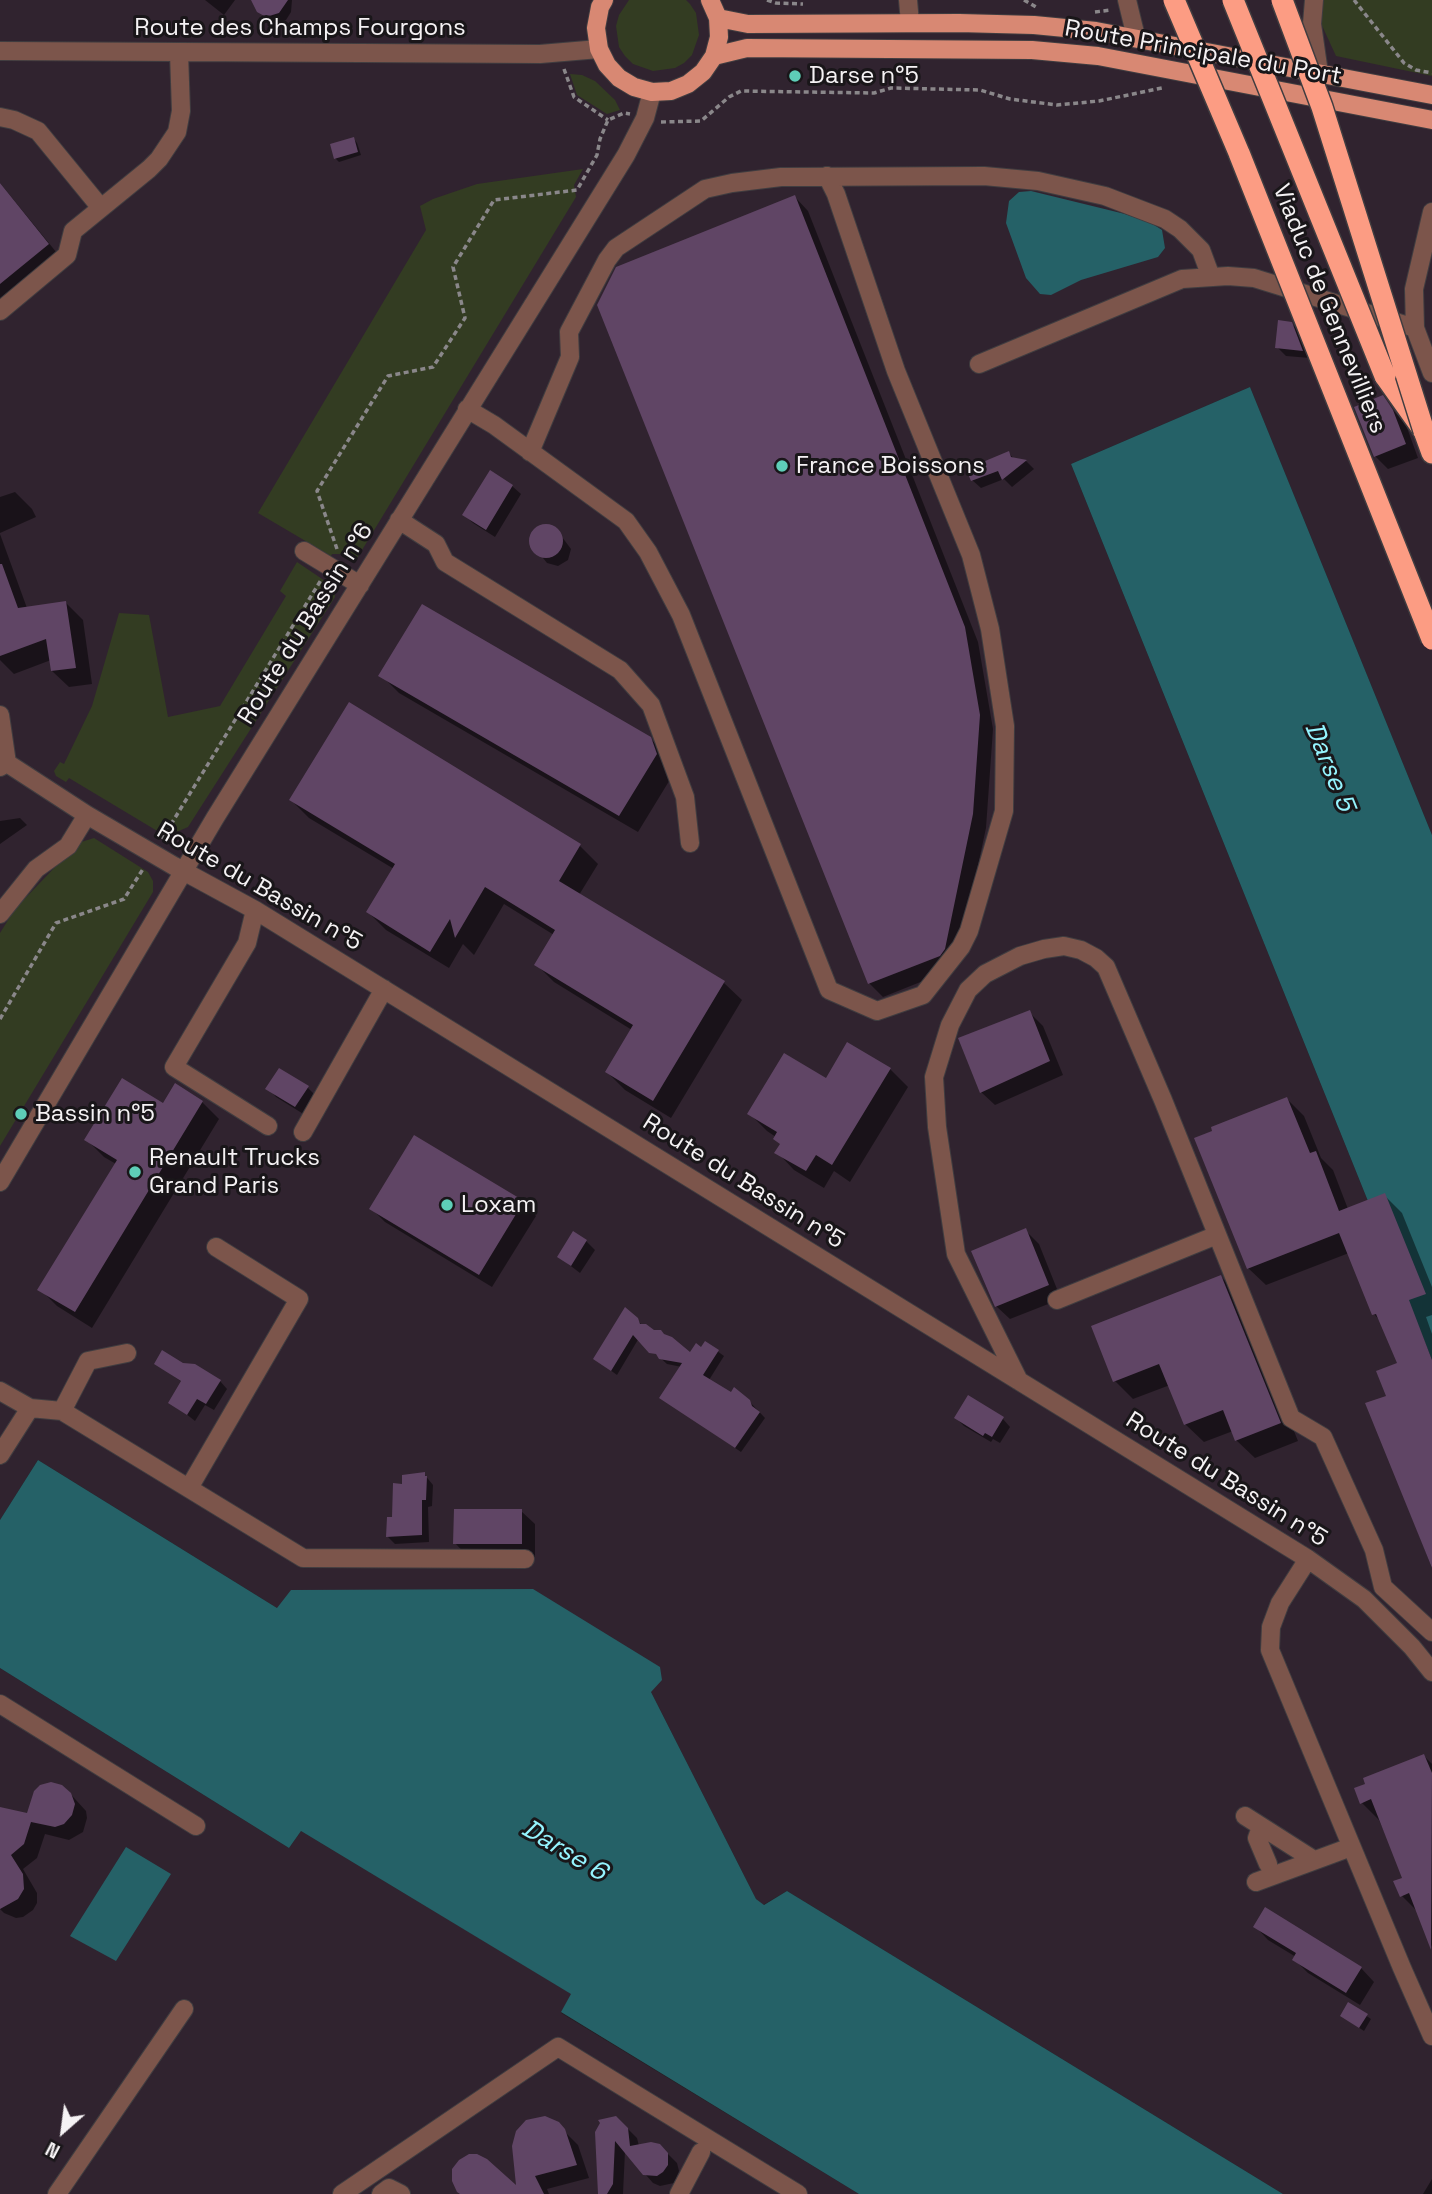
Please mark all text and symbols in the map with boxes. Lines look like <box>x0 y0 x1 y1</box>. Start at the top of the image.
street label: Route des Champs Fourgons <box>134 14 466 42</box>
street label: Route Principale du Port <box>1062 14 1344 92</box>
place label: Darse n°5 <box>809 62 919 90</box>
marker: Darse n°5 <box>787 68 803 84</box>
street label: Viaduc de Gennevilliers <box>1266 180 1392 438</box>
place label: France Boissons <box>796 452 985 480</box>
marker: France Boissons <box>774 458 790 474</box>
street label: Route du Bassin n°6 <box>232 518 380 730</box>
water label: Darse 5 <box>1297 718 1361 816</box>
street label: Route du Bassin n°5 <box>151 817 367 957</box>
place label: Bassin n°5 <box>35 1100 155 1128</box>
marker: Bassin n°5 <box>13 1106 29 1122</box>
street label: Route du Bassin n°5 <box>637 1108 849 1256</box>
place label: Renault Trucks Grand Paris <box>149 1144 320 1200</box>
marker: Renault Trucks Grand Paris <box>127 1164 143 1180</box>
place label: Loxam <box>461 1191 536 1219</box>
marker: Loxam <box>439 1197 455 1213</box>
street label: Route du Bassin n°5 <box>1120 1406 1332 1554</box>
water label: Darse 6 <box>516 1814 612 1888</box>
north arrow <box>28 2096 98 2166</box>
text: N <box>41 2136 64 2164</box>

